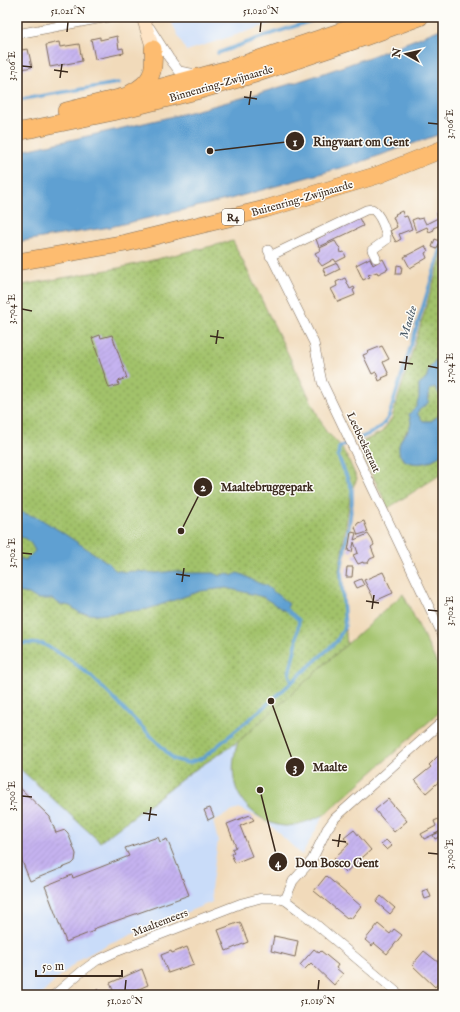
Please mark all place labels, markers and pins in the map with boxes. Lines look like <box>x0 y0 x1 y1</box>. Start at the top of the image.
callout: Ringvaart om Gent <box>285 129 417 153</box>
callout: Maaltebruggepark <box>193 475 321 499</box>
callout: Maalte <box>285 755 355 779</box>
callout: Don Bosco Gent <box>268 850 387 874</box>

